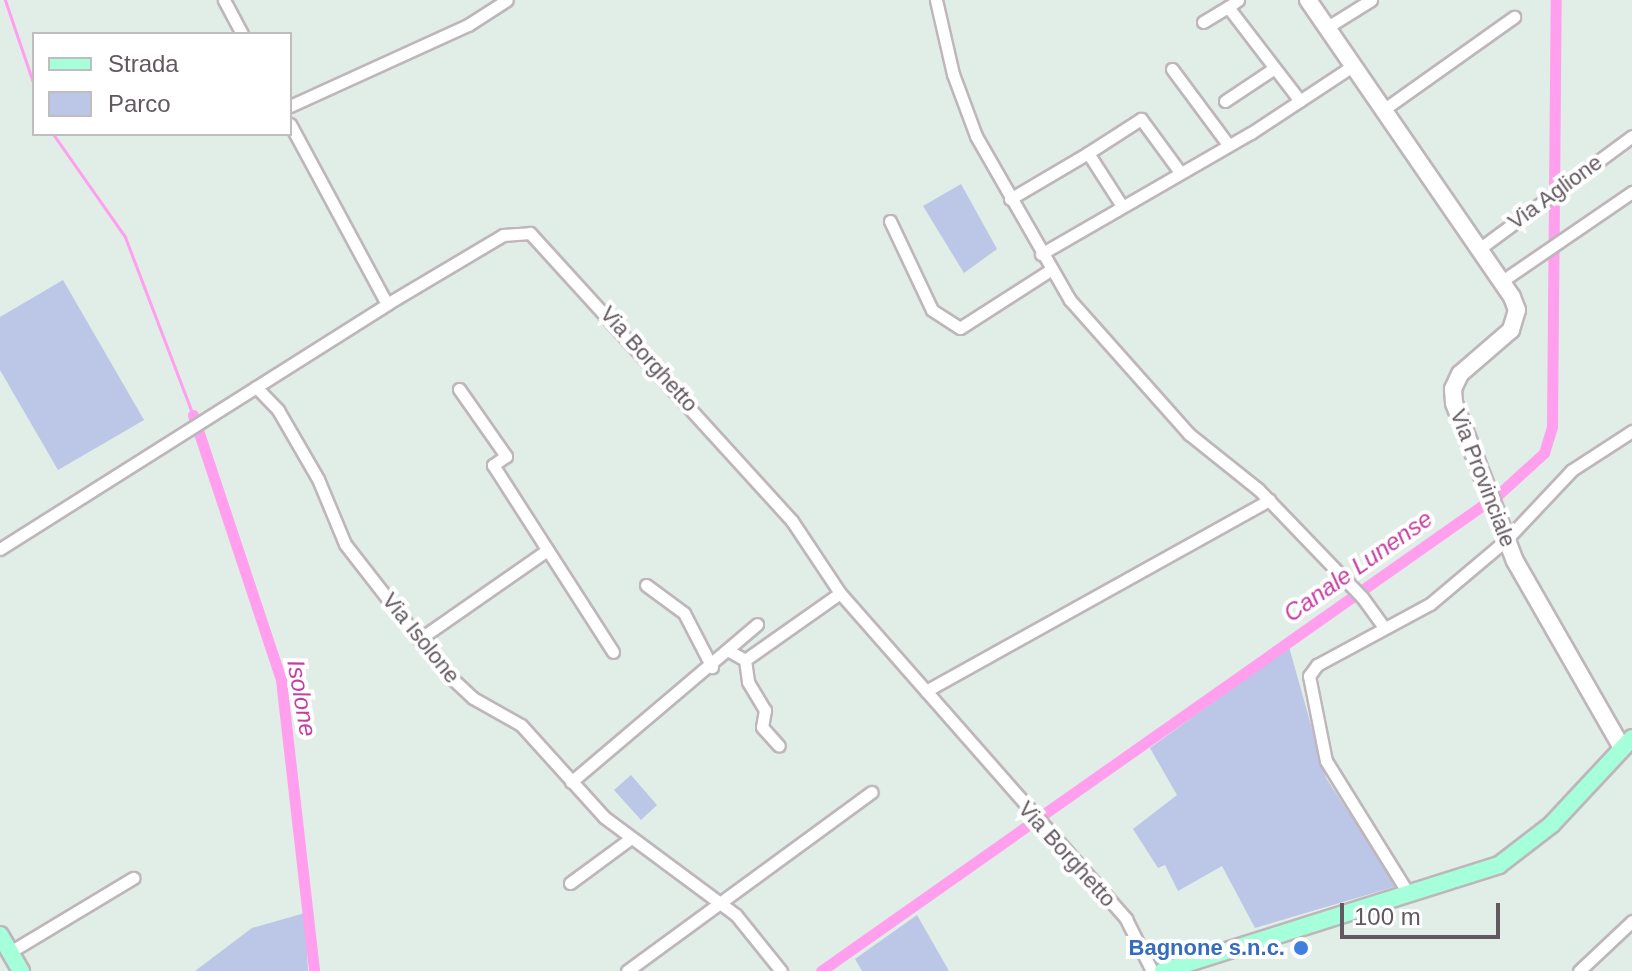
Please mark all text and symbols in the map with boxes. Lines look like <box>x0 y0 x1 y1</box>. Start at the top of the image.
legend <box>32 32 292 136</box>
text: Strada <box>108 50 179 77</box>
text: Parco <box>108 90 171 117</box>
street label: Via Aglione <box>1502 149 1608 235</box>
street label: Via Borghetto <box>595 301 703 417</box>
street label: Via Provinciale <box>1445 406 1521 550</box>
water label: Canale Lunense <box>1278 504 1438 628</box>
street label: Via Isolone <box>377 588 465 688</box>
water label: Isolone <box>281 657 323 739</box>
street label: Via Borghetto <box>1013 796 1121 912</box>
scale bar <box>1344 887 1504 937</box>
text: 100 m <box>1354 903 1421 930</box>
place label: Bagnone s.n.c. <box>1129 935 1285 961</box>
marker: Bagnone s.n.c. <box>1292 939 1310 957</box>

